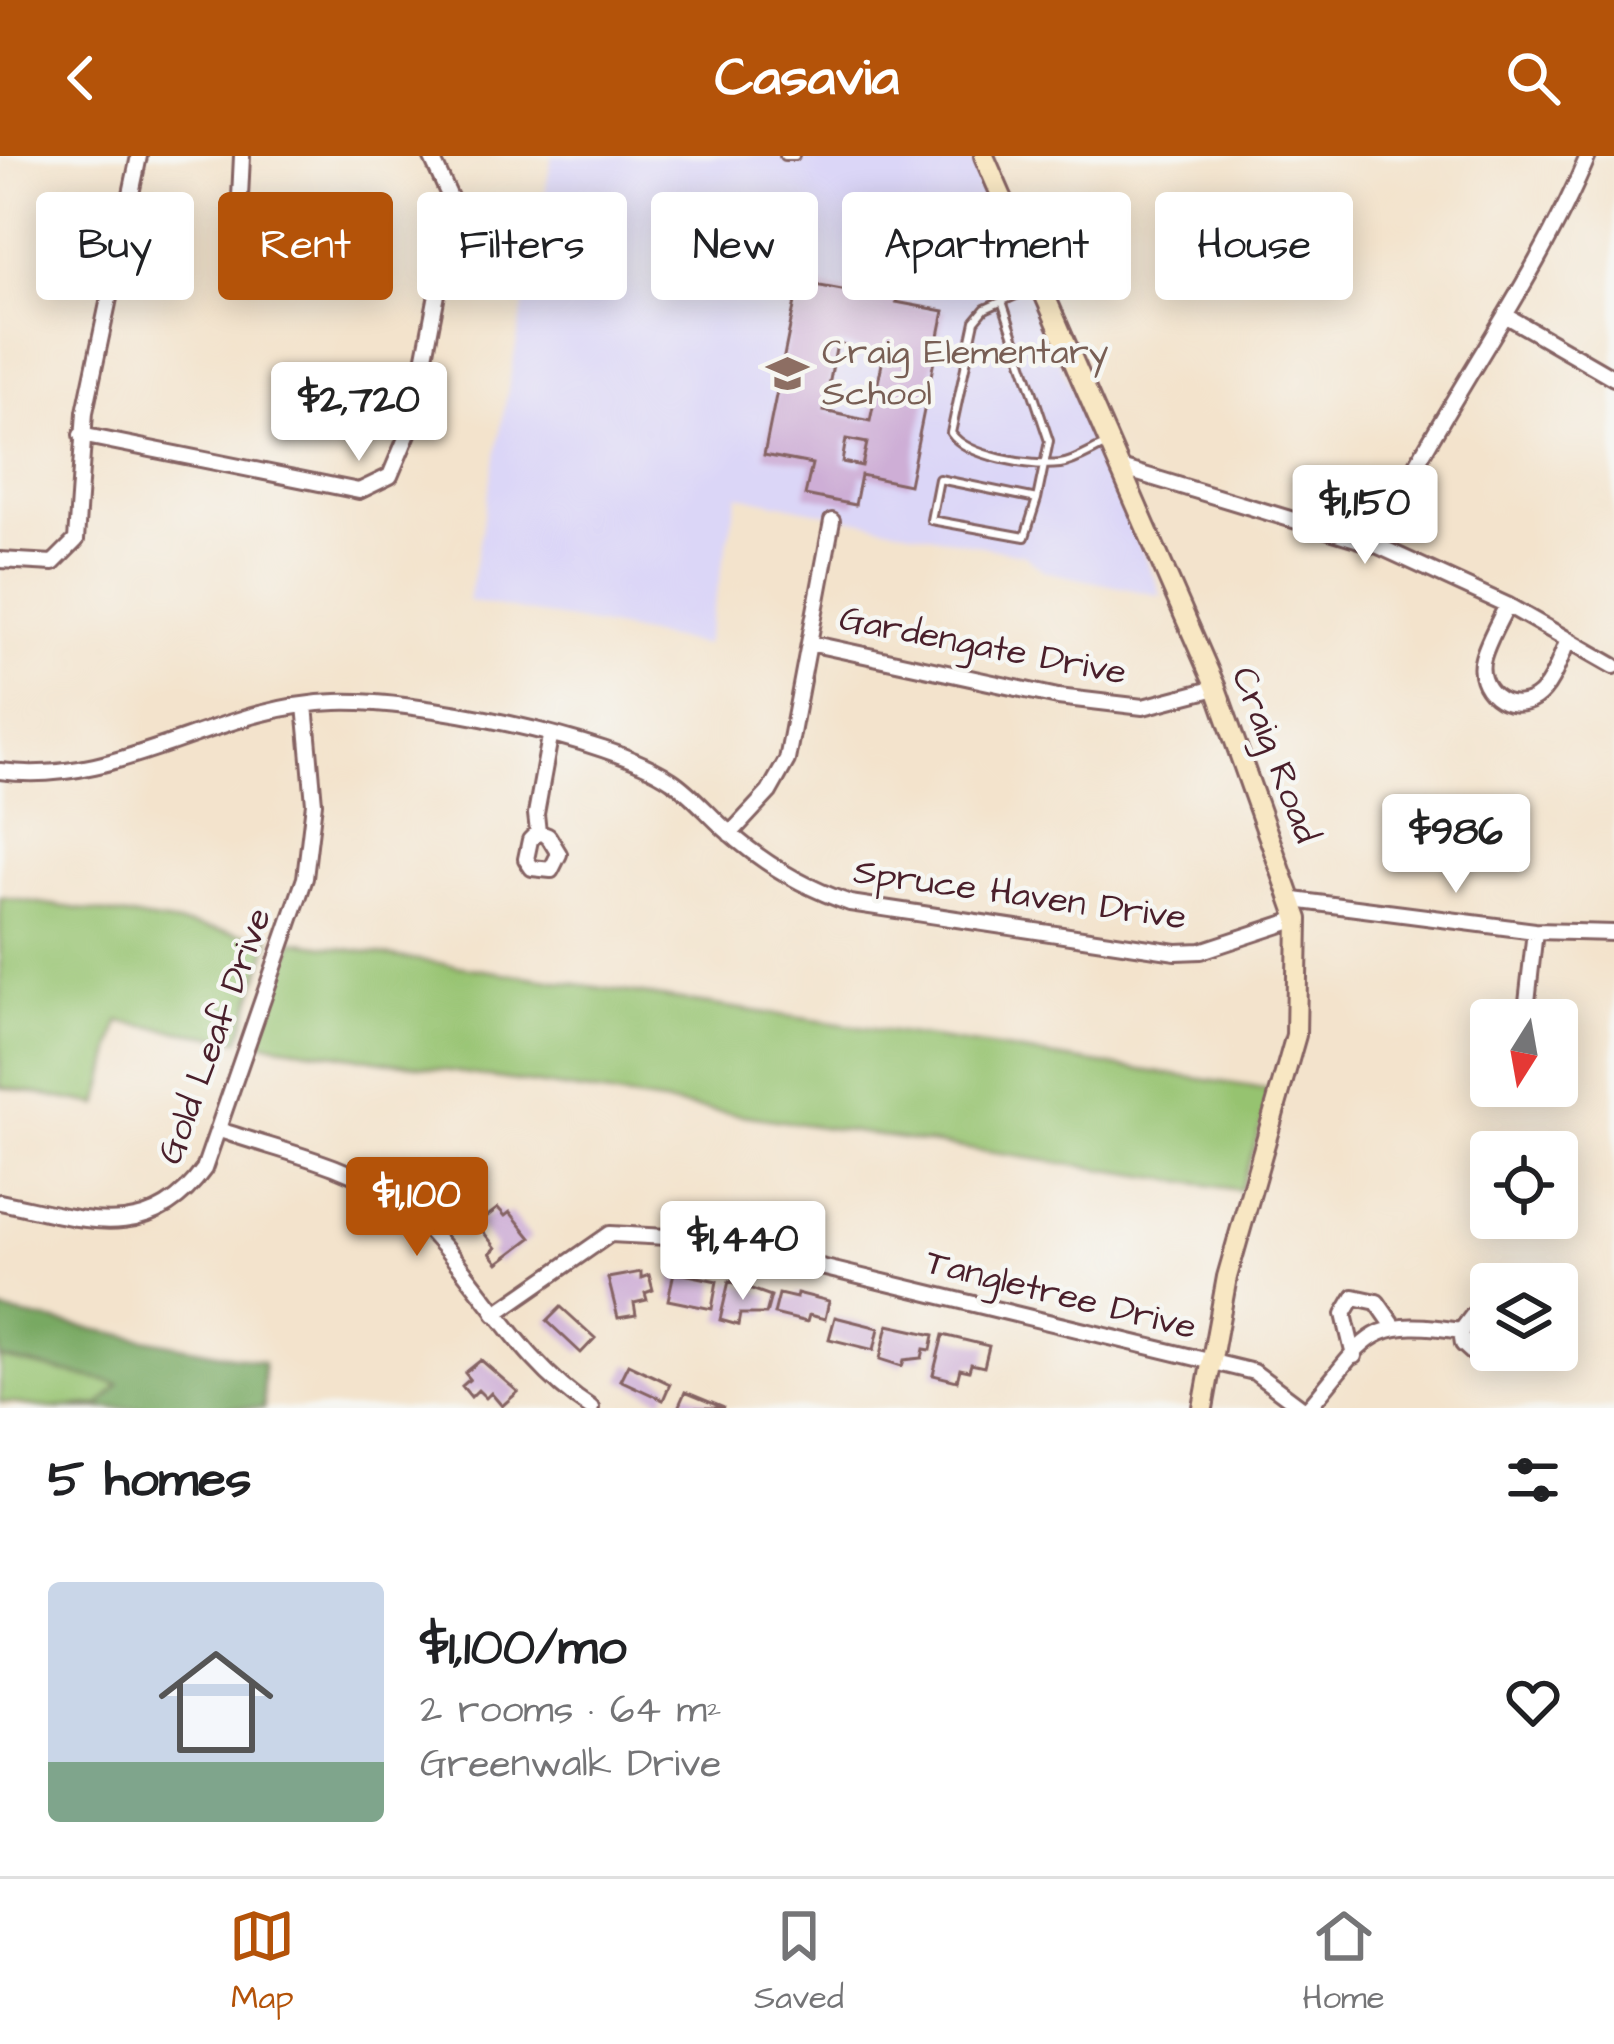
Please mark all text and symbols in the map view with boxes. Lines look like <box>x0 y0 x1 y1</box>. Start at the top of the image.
text: Casavia <box>715 41 899 116</box>
icon: back <box>48 45 114 111</box>
icon: search <box>1500 45 1566 111</box>
chip: Buy <box>36 192 194 300</box>
chip: Rent <box>218 192 393 300</box>
chip: Filters <box>417 192 627 300</box>
chip: New <box>651 192 818 300</box>
chip: Apartment <box>842 192 1131 300</box>
chip: House <box>1155 192 1353 300</box>
place label: Craig Elementary School <box>822 327 1109 419</box>
school or university icon: Craig Elementary School <box>765 350 811 396</box>
pin: $2,720 <box>261 362 457 464</box>
text: $2,720 <box>298 374 420 428</box>
pin: $1,150 <box>1267 465 1463 567</box>
text: $1,150 <box>1320 477 1410 531</box>
street label: Gardengate Drive <box>835 593 1131 700</box>
street label: Craig Road <box>1217 660 1332 851</box>
pin: $986 <box>1385 794 1527 896</box>
text: $986 <box>1409 806 1503 860</box>
street label: Spruce Haven Drive <box>850 846 1190 944</box>
street label: Gold Leaf Drive <box>145 901 285 1171</box>
north arrow <box>1470 999 1578 1107</box>
map controls <box>1470 999 1578 1371</box>
button: locate <box>1470 1131 1578 1239</box>
pin: $1,100 <box>319 1157 515 1259</box>
text: $1,100 <box>373 1169 461 1223</box>
pin: $1,440 <box>645 1201 841 1303</box>
text: $1,440 <box>687 1213 799 1267</box>
street label: Tangletree Drive <box>920 1237 1202 1354</box>
button: layers <box>1470 1263 1578 1371</box>
text: 5 homes <box>48 1445 251 1516</box>
icon: filters <box>1500 1447 1566 1513</box>
text: $1,100/mo <box>420 1613 626 1684</box>
icon: home <box>144 1630 288 1774</box>
icon: heart <box>1500 1669 1566 1735</box>
text: 2 rooms · 64 m² <box>420 1684 722 1738</box>
text: Greenwalk Drive <box>420 1738 721 1792</box>
tab: Map <box>229 1903 295 2021</box>
tab: Saved <box>754 1903 844 2021</box>
tab: Home <box>1303 1903 1385 2021</box>

